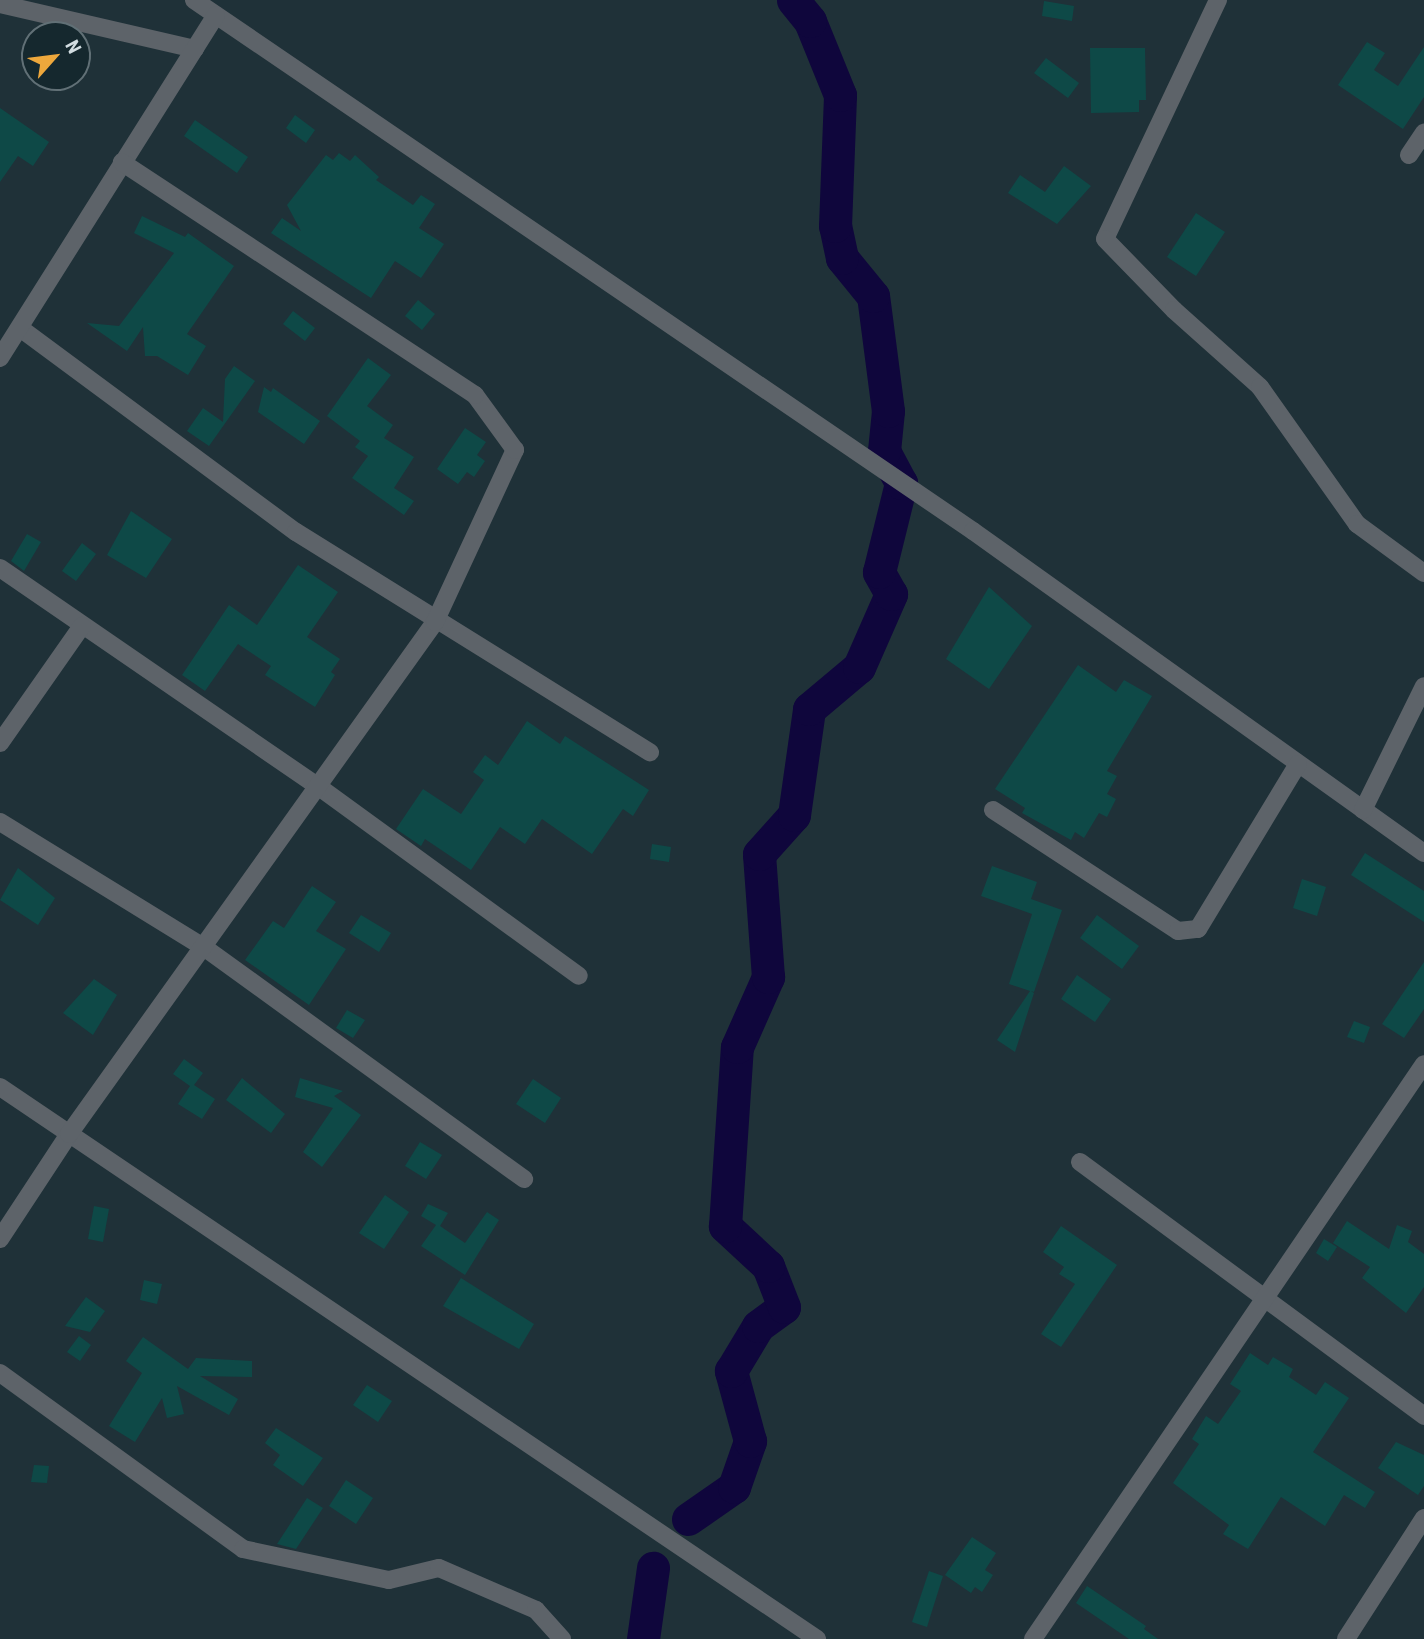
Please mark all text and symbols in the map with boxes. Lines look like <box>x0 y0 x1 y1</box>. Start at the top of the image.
north arrow <box>21 21 91 91</box>
text: N <box>60 36 86 57</box>

